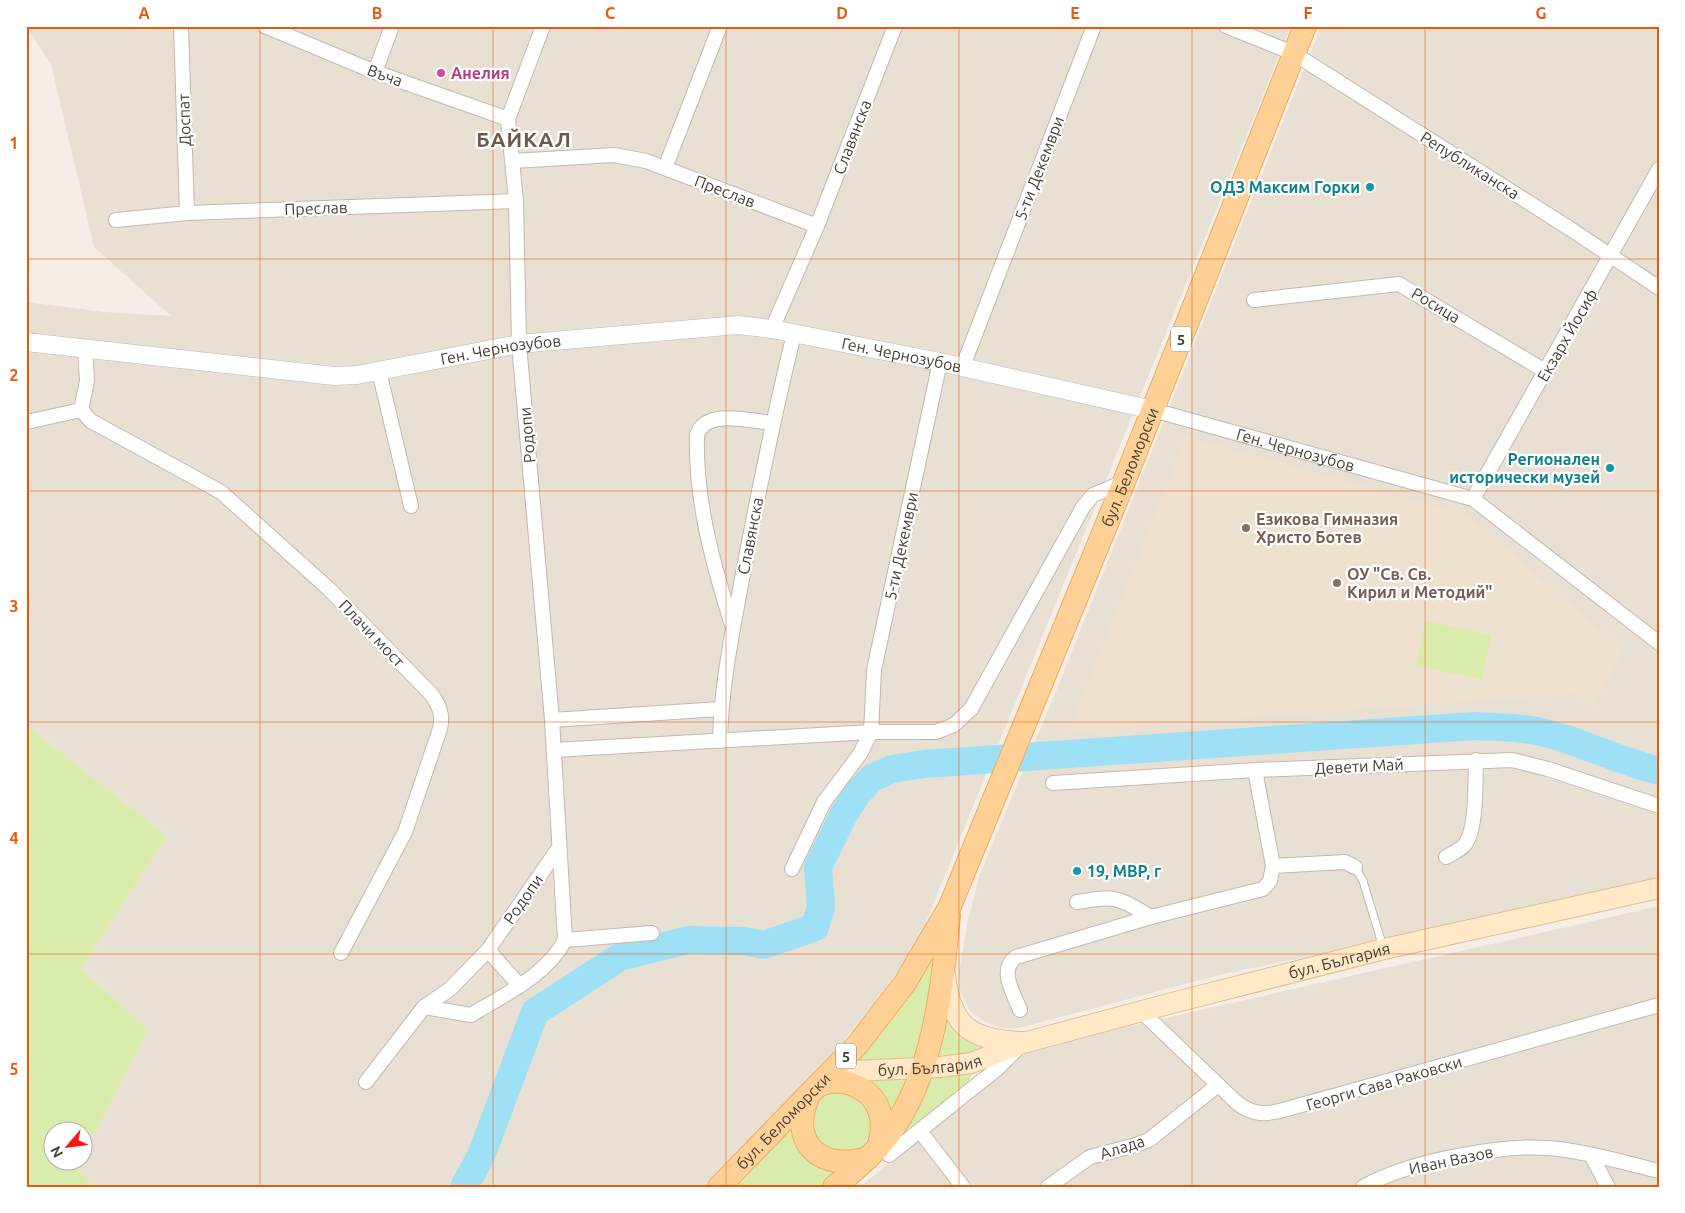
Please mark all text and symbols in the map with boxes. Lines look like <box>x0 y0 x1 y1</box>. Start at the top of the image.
text: A <box>138 4 150 22</box>
text: B <box>372 4 382 22</box>
text: C <box>605 4 615 22</box>
text: D <box>836 4 848 22</box>
text: E <box>1070 4 1080 22</box>
text: F <box>1304 4 1313 22</box>
text: G <box>1535 4 1547 22</box>
street label: Въча <box>365 60 405 90</box>
place label: Анелия <box>451 64 510 82</box>
marker: Анелия <box>435 67 447 79</box>
street label: Доспат <box>174 93 194 147</box>
street label: Славянска <box>830 97 874 177</box>
street label: 5-ти Декември <box>1011 113 1067 223</box>
district label: БАЙКАЛ <box>476 127 572 151</box>
street label: Републиканска <box>1417 127 1523 203</box>
text: 1 <box>9 134 19 152</box>
street label: Преслав <box>692 171 758 211</box>
place label: ОДЗ Максим Горки <box>1210 178 1360 196</box>
marker: ОДЗ Максим Горки <box>1364 181 1376 193</box>
street label: Преслав <box>284 198 348 218</box>
street label: Росица <box>1409 284 1463 326</box>
street label: Екзарх Йосиф <box>1532 285 1601 385</box>
road number: 5 <box>1171 326 1191 352</box>
street label: Ген. Чернозубов <box>439 331 562 368</box>
street label: Ген. Чернозубов <box>840 334 963 376</box>
text: 2 <box>9 366 19 384</box>
street label: бул. Беломорски <box>1098 405 1162 529</box>
street label: Родопи <box>516 406 538 464</box>
street label: Ген. Чернозубов <box>1234 425 1357 475</box>
place label: Регионален исторически музей <box>1449 450 1600 486</box>
marker: Регионален исторически музей <box>1604 462 1616 474</box>
street label: 5-ти Декември <box>881 490 921 602</box>
street label: Славянска <box>734 496 766 576</box>
place label: Езикова Гимназия Христо Ботев <box>1256 510 1398 546</box>
marker: Езикова Гимназия Христо Ботев <box>1240 522 1252 534</box>
place label: ОУ "Св. Св. Кирил и Методий" <box>1347 565 1492 601</box>
marker: ОУ "Св. Св. Кирил и Методий" <box>1331 577 1343 589</box>
street label: Плачи мост <box>336 596 408 670</box>
text: 3 <box>9 597 19 615</box>
street label: Девети Май <box>1314 755 1404 777</box>
text: 4 <box>9 829 19 847</box>
place label: 19, МВР, г <box>1087 862 1161 880</box>
marker: 19, МВР, г <box>1071 865 1083 877</box>
street label: Родопи <box>500 871 546 927</box>
street label: бул. България <box>1287 939 1392 982</box>
road number: 5 <box>836 1044 856 1068</box>
street label: бул. България <box>877 1051 984 1079</box>
street label: Георги Сава Раковски <box>1304 1052 1464 1114</box>
text: 5 <box>9 1060 19 1078</box>
street label: бул. Беломорски <box>732 1069 834 1173</box>
north arrow <box>42 1120 92 1170</box>
street label: Алада <box>1097 1131 1147 1163</box>
street label: Иван Вазов <box>1407 1142 1495 1178</box>
text: N <box>47 1144 66 1160</box>

